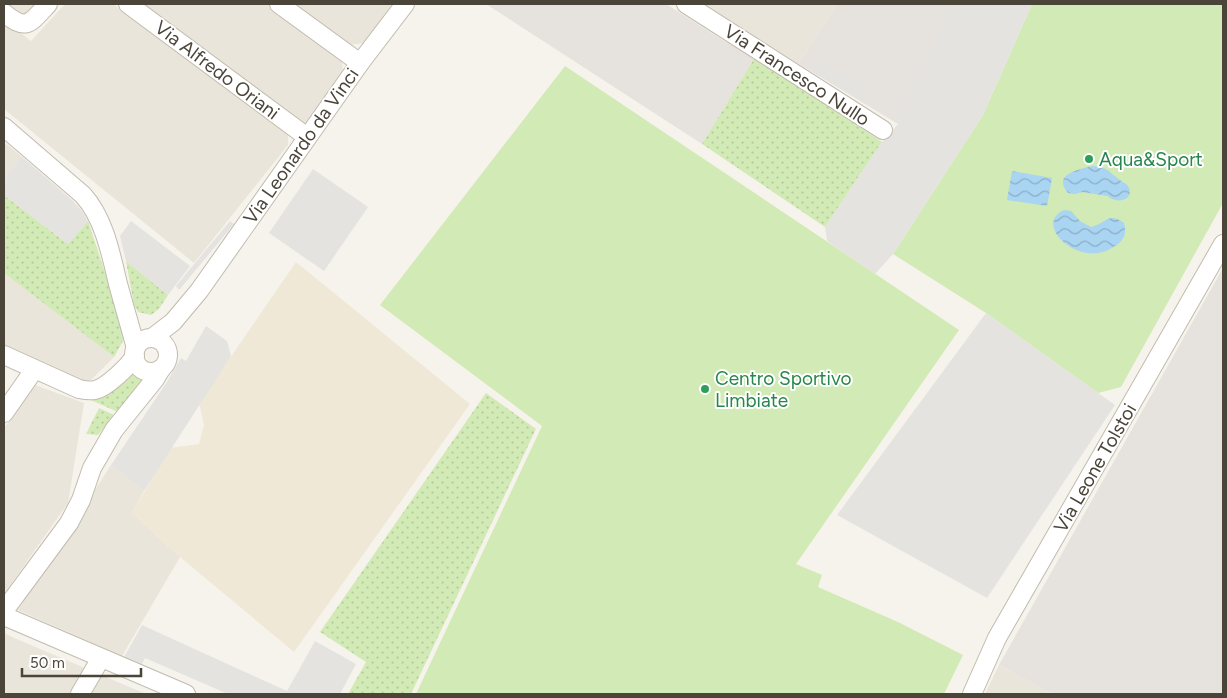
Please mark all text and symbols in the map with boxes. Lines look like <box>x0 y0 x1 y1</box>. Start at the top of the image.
street label: Via Alfredo Oriani <box>150 16 284 124</box>
street label: Via Francesco Nullo <box>720 19 874 131</box>
street label: Via Leonardo da Vinci <box>238 64 364 228</box>
place label: Aqua&Sport <box>1099 148 1203 171</box>
marker: Aqua&Sport <box>1083 153 1095 165</box>
place label: Centro Sportivo Limbiate <box>715 367 852 412</box>
marker: Centro Sportivo Limbiate <box>699 383 711 395</box>
street label: Via Leone Tolstoi <box>1049 400 1141 536</box>
scale bar <box>22 646 141 678</box>
text: 50 m <box>30 654 65 672</box>

